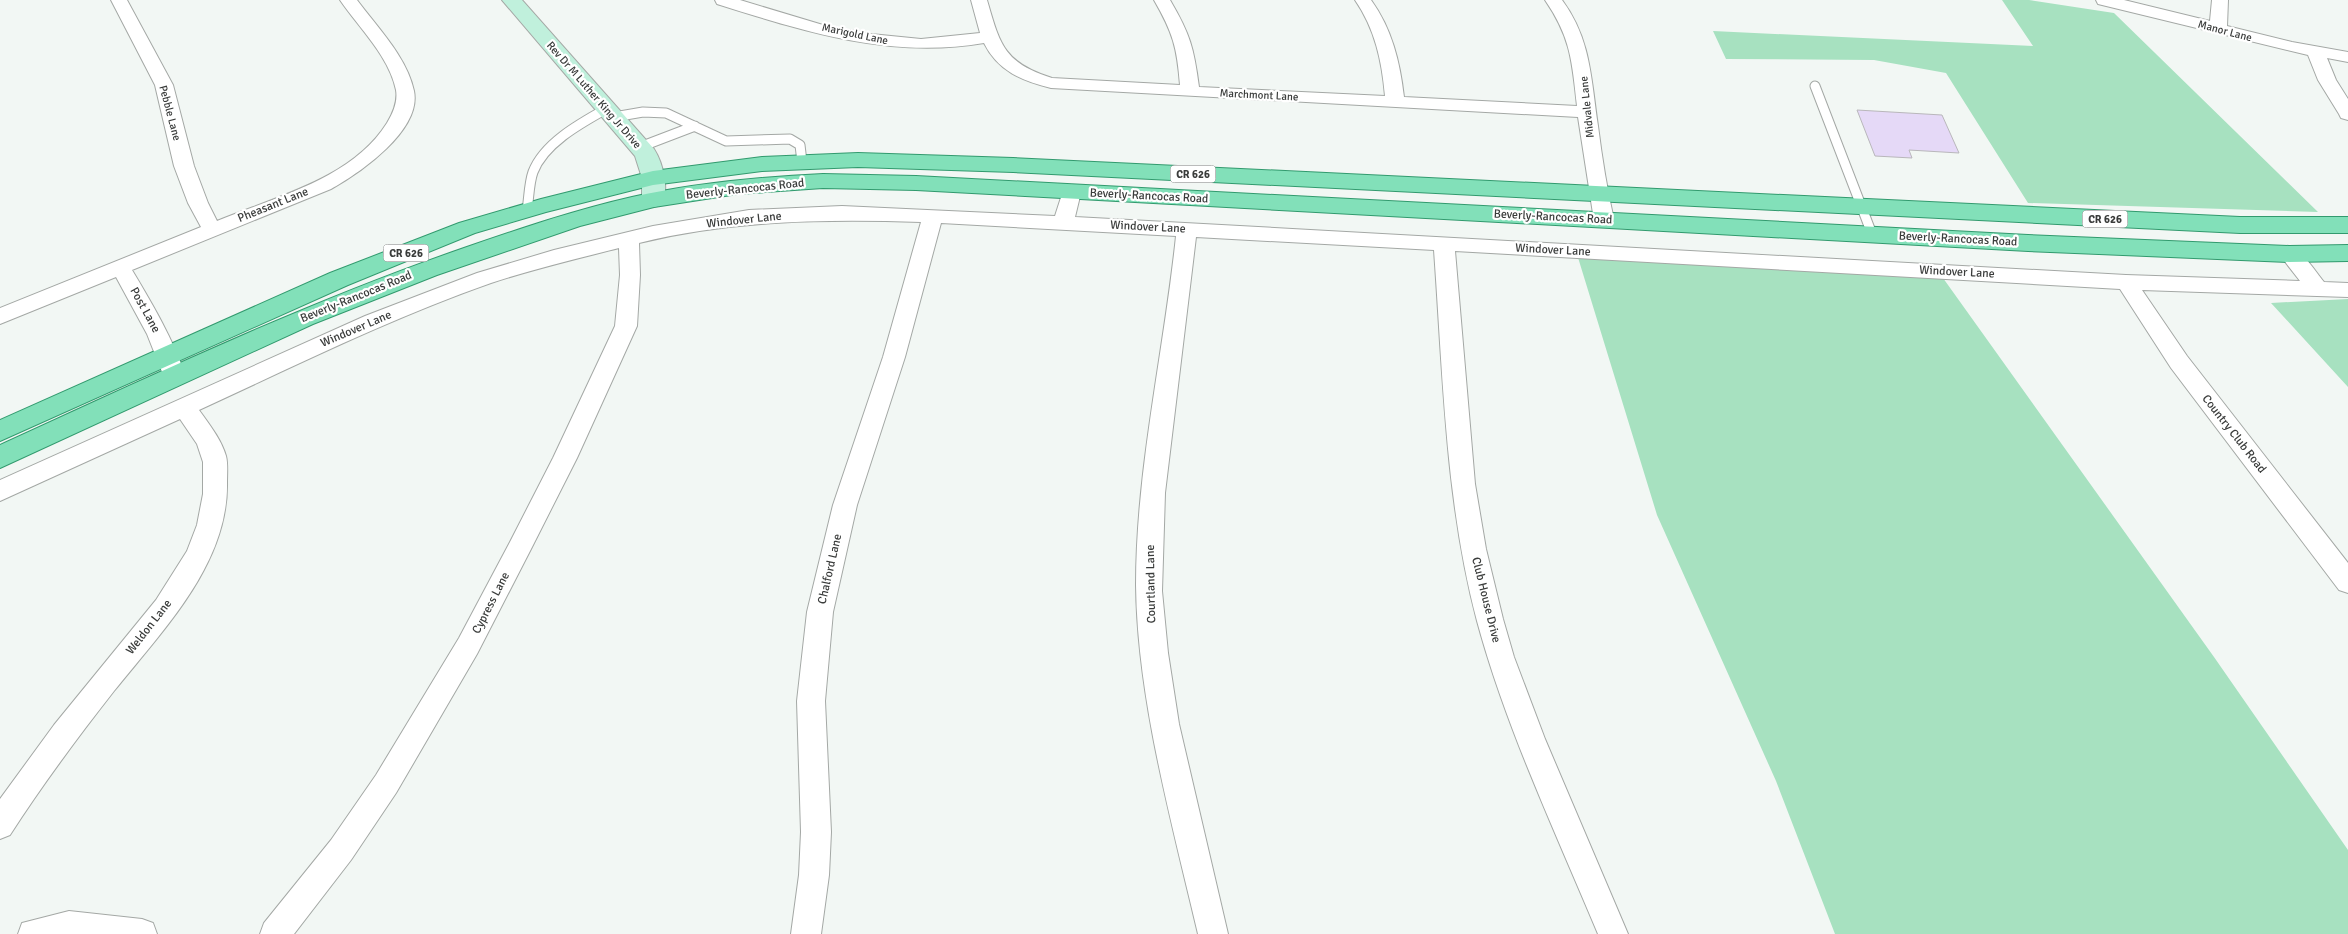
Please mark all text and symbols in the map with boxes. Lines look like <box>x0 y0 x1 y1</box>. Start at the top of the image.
street label: Manor Lane <box>2197 18 2253 44</box>
street label: Marigold Lane <box>821 21 889 47</box>
street label: Rev Dr M Luther King Jr Drive <box>544 39 644 151</box>
street label: Midvale Lane <box>1577 75 1597 139</box>
street label: Pebble Lane <box>156 84 184 142</box>
street label: Marchmont Lane <box>1219 86 1299 104</box>
road number: CR 626 <box>1170 165 1216 182</box>
street label: Beverly-Rancocas Road <box>685 175 805 203</box>
street label: Pheasant Lane <box>235 184 311 226</box>
street label: Beverly-Rancocas Road <box>1089 185 1209 207</box>
street label: Beverly-Rancocas Road <box>1493 206 1613 228</box>
street label: Windover Lane <box>706 209 782 231</box>
road number: CR 626 <box>2082 210 2128 228</box>
street label: Windover Lane <box>1110 218 1186 236</box>
street label: Beverly-Rancocas Road <box>1898 228 2018 250</box>
street label: Windover Lane <box>1515 241 1591 259</box>
road number: CR 626 <box>384 244 428 262</box>
street label: Windover Lane <box>1919 263 1995 281</box>
street label: Beverly-Rancocas Road <box>298 268 414 326</box>
street label: Post Lane <box>126 285 164 335</box>
street label: Windover Lane <box>318 307 394 351</box>
street label: Country Club Road <box>2199 392 2269 476</box>
street label: Chalford Lane <box>815 532 845 606</box>
street label: Courtland Lane <box>1143 544 1159 624</box>
street label: Club House Drive <box>1468 556 1504 644</box>
street label: Cypress Lane <box>469 570 513 636</box>
street label: Weldon Lane <box>123 596 175 658</box>

